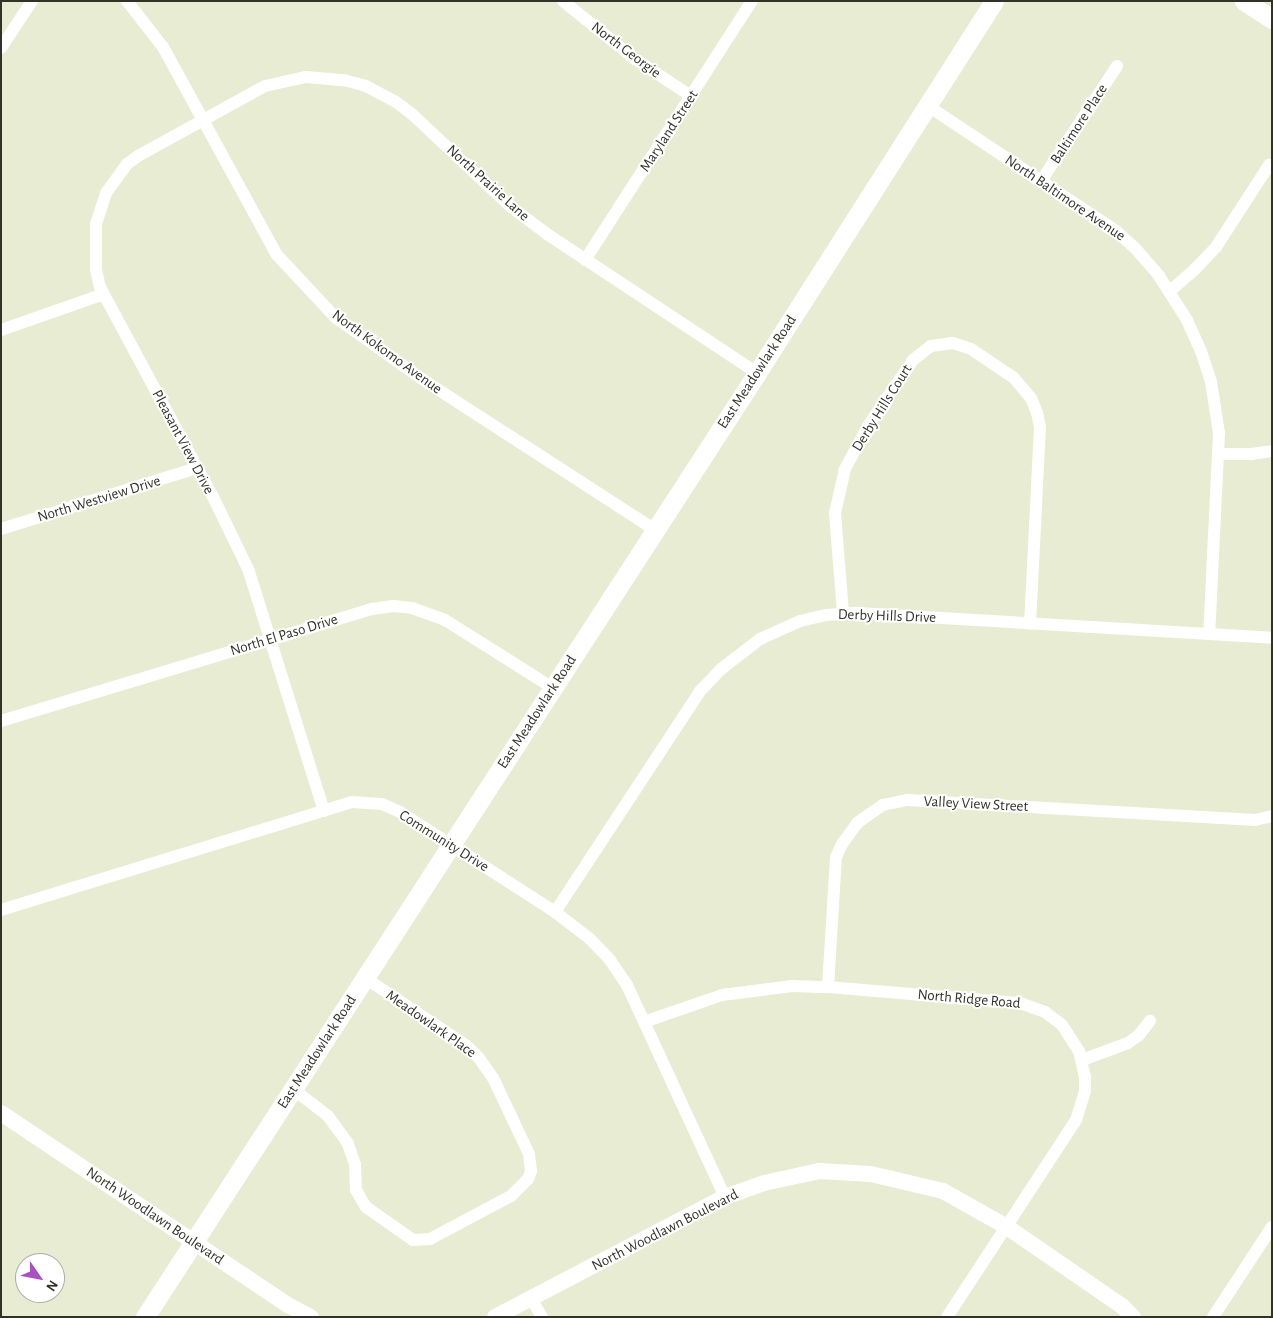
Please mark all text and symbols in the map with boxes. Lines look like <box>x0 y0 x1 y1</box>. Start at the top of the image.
street label: North Georgie <box>588 18 664 82</box>
street label: Baltimore Place <box>1046 81 1112 167</box>
street label: Maryland Street <box>636 87 702 175</box>
street label: North Prairie Lane <box>443 141 533 225</box>
street label: North Baltimore Avenue <box>1001 151 1129 245</box>
street label: North Kokomo Avenue <box>328 306 446 398</box>
street label: East Meadowlark Road <box>714 312 800 432</box>
street label: Derby Hills Court <box>848 361 916 455</box>
street label: Pleasant View Drive <box>148 387 218 497</box>
street label: North Westview Drive <box>35 472 163 526</box>
street label: Derby Hills Drive <box>838 605 936 627</box>
street label: North El Paso Drive <box>228 610 340 660</box>
street label: East Meadowlark Road <box>494 652 580 772</box>
street label: Valley View Street <box>923 792 1029 816</box>
street label: Community Drive <box>396 806 492 876</box>
street label: Meadowlark Place <box>382 986 480 1062</box>
street label: North Ridge Road <box>917 986 1021 1012</box>
street label: East Meadowlark Road <box>274 992 360 1112</box>
street label: North Woodlawn Boulevard <box>83 1163 227 1269</box>
street label: North Woodlawn Boulevard <box>589 1185 741 1275</box>
north arrow <box>15 1253 65 1303</box>
text: N <box>43 1278 60 1294</box>

